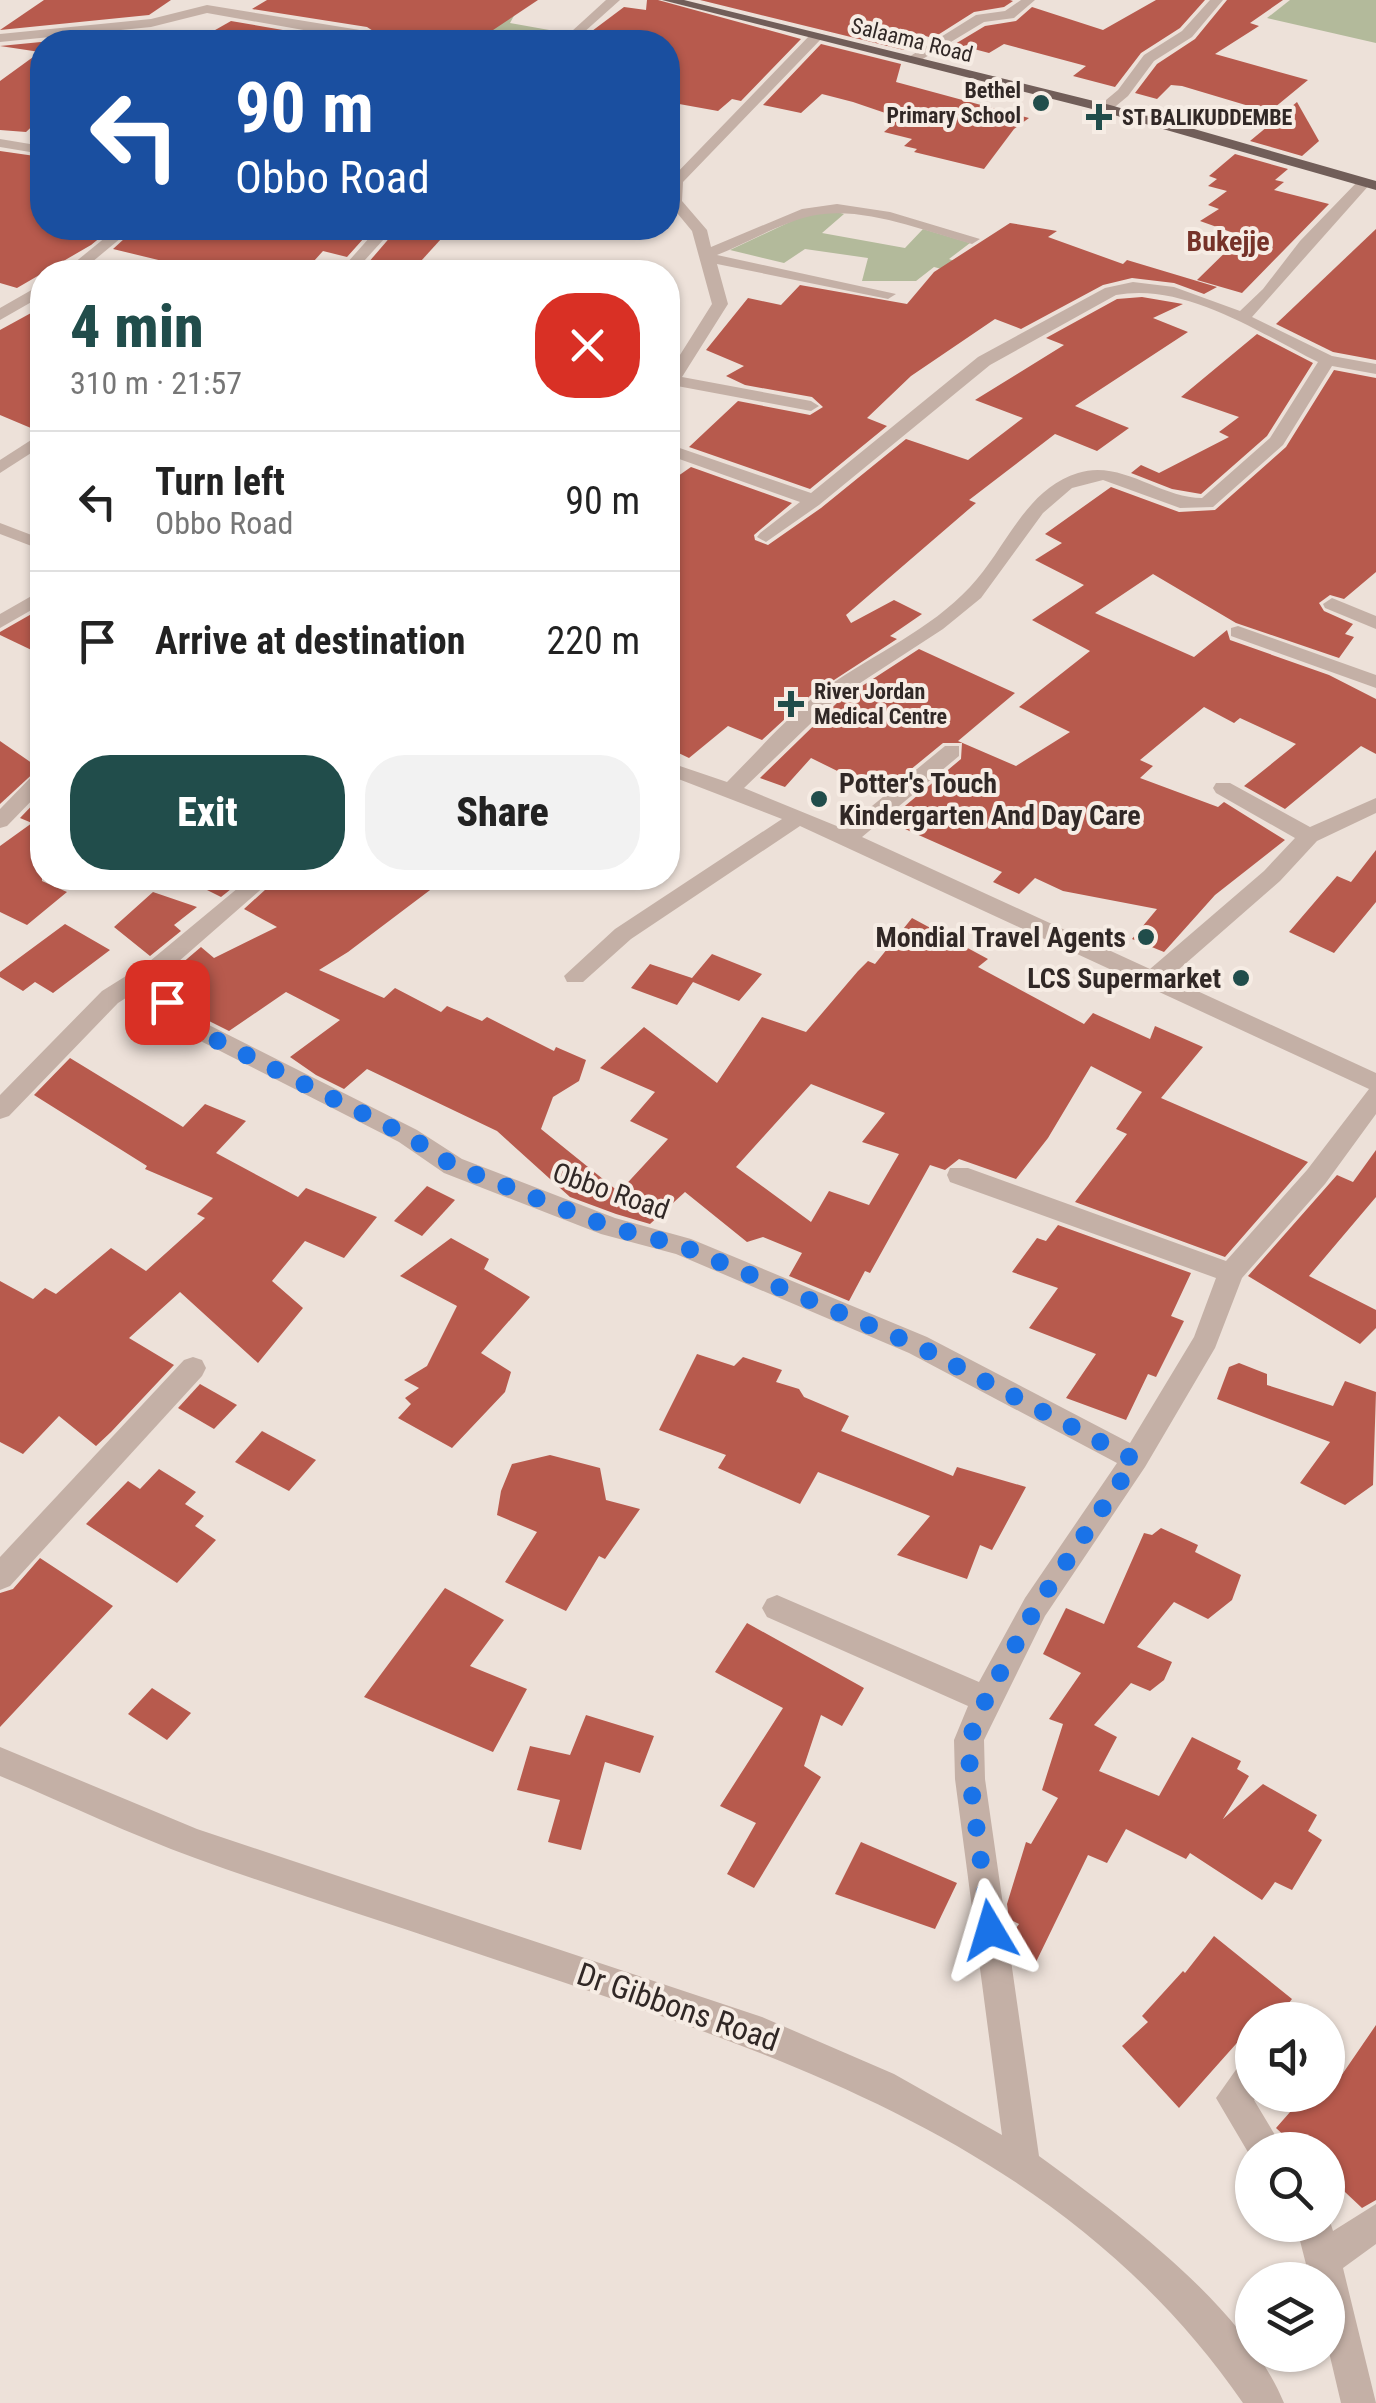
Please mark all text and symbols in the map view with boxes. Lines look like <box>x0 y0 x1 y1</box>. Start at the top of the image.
street label: Salaama Road <box>849 13 975 67</box>
text: 90 m <box>235 67 374 149</box>
icon: left <box>70 70 200 200</box>
place label: Bethel Primary School <box>886 78 1021 128</box>
marker: Bethel Primary School <box>1030 92 1052 114</box>
marker: ST BALIKUDDEMBE <box>1086 104 1112 130</box>
place label: ST BALIKUDDEMBE <box>1122 105 1293 130</box>
text: Obbo Road <box>235 151 430 204</box>
district label: Bukejje <box>1186 225 1270 258</box>
text: 4 min <box>70 291 204 362</box>
button: close <box>535 293 640 398</box>
text: 310 m · 21:57 <box>70 364 242 402</box>
text: Turn left <box>155 460 285 504</box>
icon: left <box>70 474 125 529</box>
text: 90 m <box>565 479 640 523</box>
text: Obbo Road <box>155 504 293 542</box>
icon: arrive <box>70 614 125 669</box>
text: Arrive at destination <box>155 619 465 663</box>
text: 220 m <box>546 619 640 663</box>
place label: River Jordan Medical Centre <box>814 679 947 729</box>
marker: River Jordan Medical Centre <box>778 691 804 717</box>
button: Exit <box>70 755 345 870</box>
button: Share <box>365 755 640 870</box>
place label: Potter's Touch Kindergarten And Day Care <box>839 767 1141 832</box>
marker: Potter's Touch Kindergarten And Day Care <box>808 788 830 810</box>
place label: Mondial Travel Agents <box>876 921 1126 954</box>
marker: Mondial Travel Agents <box>1135 926 1157 948</box>
pin <box>125 960 210 1045</box>
place label: LCS Supermarket <box>1027 962 1221 995</box>
marker: LCS Supermarket <box>1230 967 1252 989</box>
icon: arrive <box>140 975 195 1030</box>
street label: Obbo Road <box>548 1156 674 1226</box>
position arrow <box>938 1878 1042 1982</box>
street label: Dr Gibbons Road <box>572 1955 784 2059</box>
map controls <box>1235 2002 1345 2372</box>
button: sound <box>1235 2002 1345 2112</box>
button: search <box>1235 2132 1345 2242</box>
button: layers <box>1235 2262 1345 2372</box>

